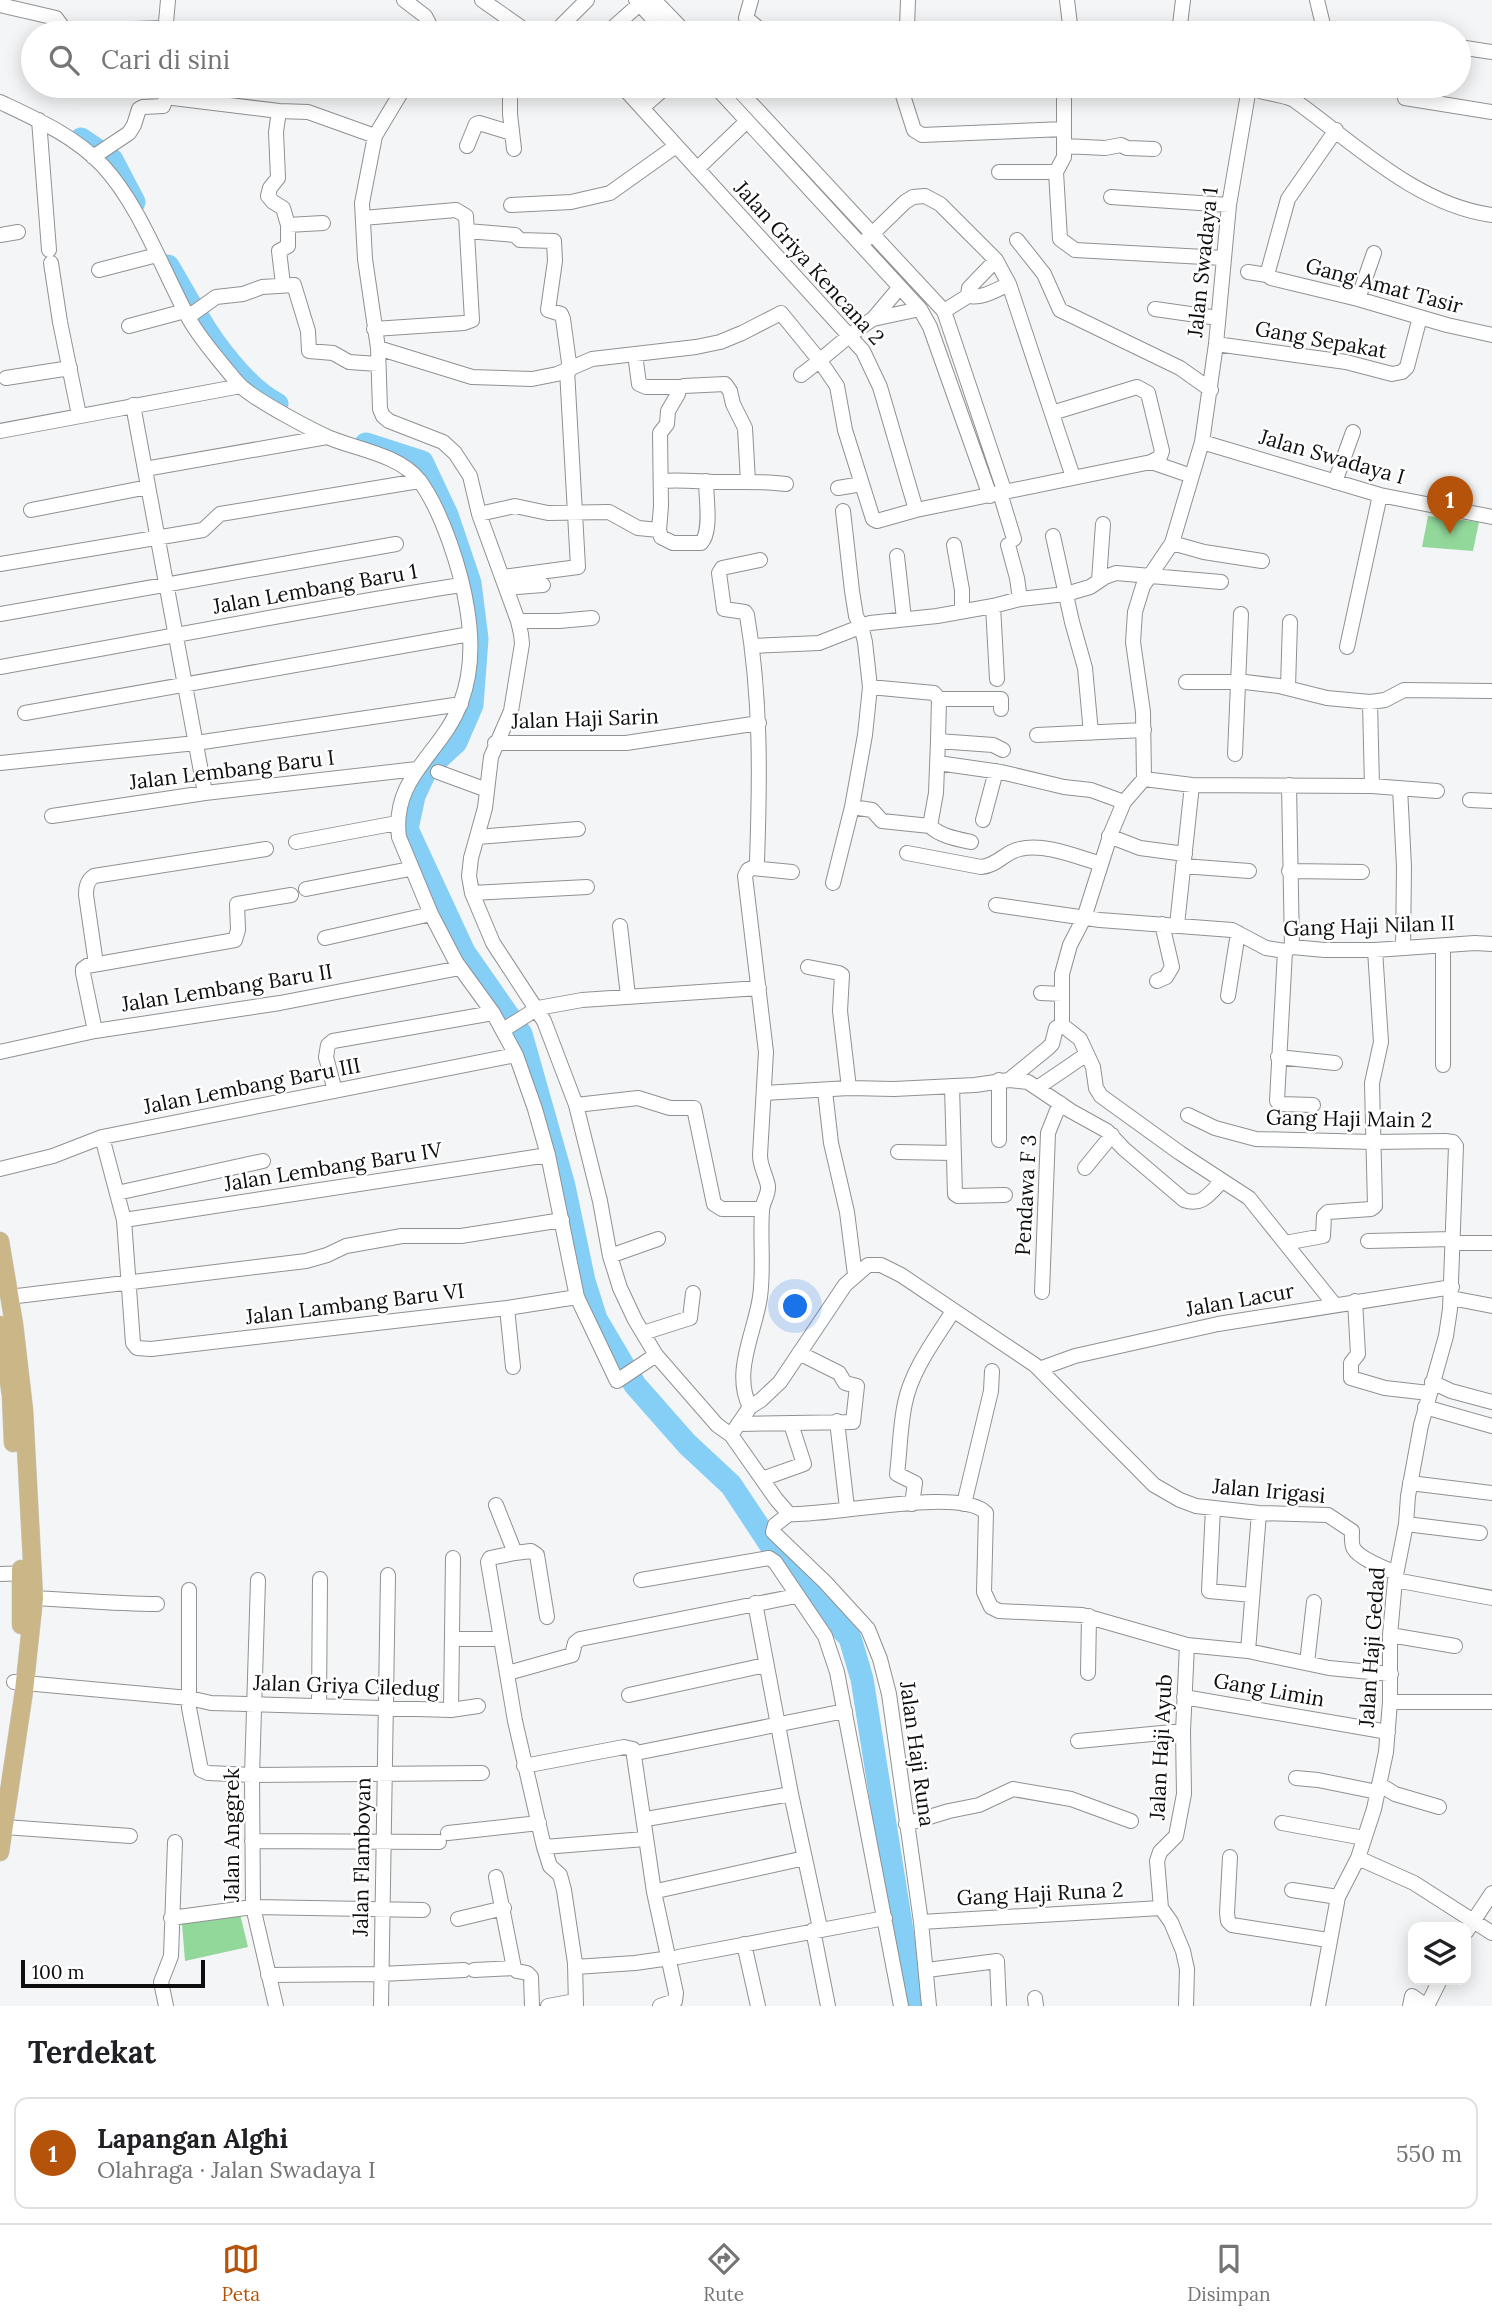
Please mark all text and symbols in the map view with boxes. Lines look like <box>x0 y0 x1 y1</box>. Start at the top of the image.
search box <box>21 21 1471 98</box>
icon: search <box>45 41 83 79</box>
text: Cari di sini <box>101 43 230 76</box>
street label: Jalan Griya Kencana 2 <box>728 174 890 350</box>
street label: Jalan Swadaya 1 <box>1181 186 1224 339</box>
street label: Gang Amat Tasir <box>1303 252 1466 319</box>
street label: Gang Sepakat <box>1253 315 1390 365</box>
street label: Jalan Swadaya I <box>1255 423 1408 490</box>
pin: 1 <box>1427 476 1473 534</box>
street label: Jalan Lembang Baru 1 <box>210 557 419 620</box>
street label: Jalan Haji Sarin <box>510 702 659 735</box>
street label: Jalan Lembang Baru I <box>127 744 336 796</box>
street label: Gang Haji Nilan II <box>1283 909 1455 942</box>
street label: Jalan Lembang Baru II <box>118 957 334 1018</box>
street label: Jalan Lembang Baru III <box>140 1051 363 1120</box>
street label: Gang Haji Main 2 <box>1266 1104 1432 1133</box>
street label: Pendawa F 3 <box>1009 1134 1042 1256</box>
street label: Jalan Lembang Baru IV <box>221 1136 445 1197</box>
street label: Jalan Lambang Baru VI <box>243 1277 466 1330</box>
street label: Jalan Lacur <box>1183 1277 1296 1322</box>
your location <box>778 1289 812 1323</box>
street label: Jalan Irigasi <box>1211 1472 1327 1509</box>
street label: Jalan Haji Gedad <box>1352 1566 1391 1729</box>
street label: Gang Limin <box>1212 1666 1327 1713</box>
street label: Jalan Griya Ciledug <box>252 1669 440 1702</box>
street label: Jalan Haji Ayub <box>1143 1673 1178 1821</box>
street label: Jalan Haji Runa <box>894 1679 941 1828</box>
street label: Jalan Anggrek <box>218 1767 245 1903</box>
street label: Jalan Flamboyan <box>347 1777 376 1938</box>
street label: Gang Haji Runa 2 <box>956 1876 1124 1911</box>
map controls <box>1408 1922 1471 1985</box>
button: layers <box>1408 1922 1471 1985</box>
scale bar <box>21 1957 205 1989</box>
text: 100 m <box>32 1960 85 1984</box>
text: Terdekat <box>28 2033 156 2071</box>
text: Lapangan Alghi <box>97 2122 288 2155</box>
text: 1 <box>48 2139 58 2168</box>
text: 550 m <box>1396 2139 1462 2168</box>
text: Olahraga · Jalan Swadaya I <box>97 2155 376 2184</box>
tab: Peta <box>222 2240 260 2306</box>
tab: Rute <box>703 2240 744 2306</box>
tab: Disimpan <box>1187 2240 1270 2306</box>

